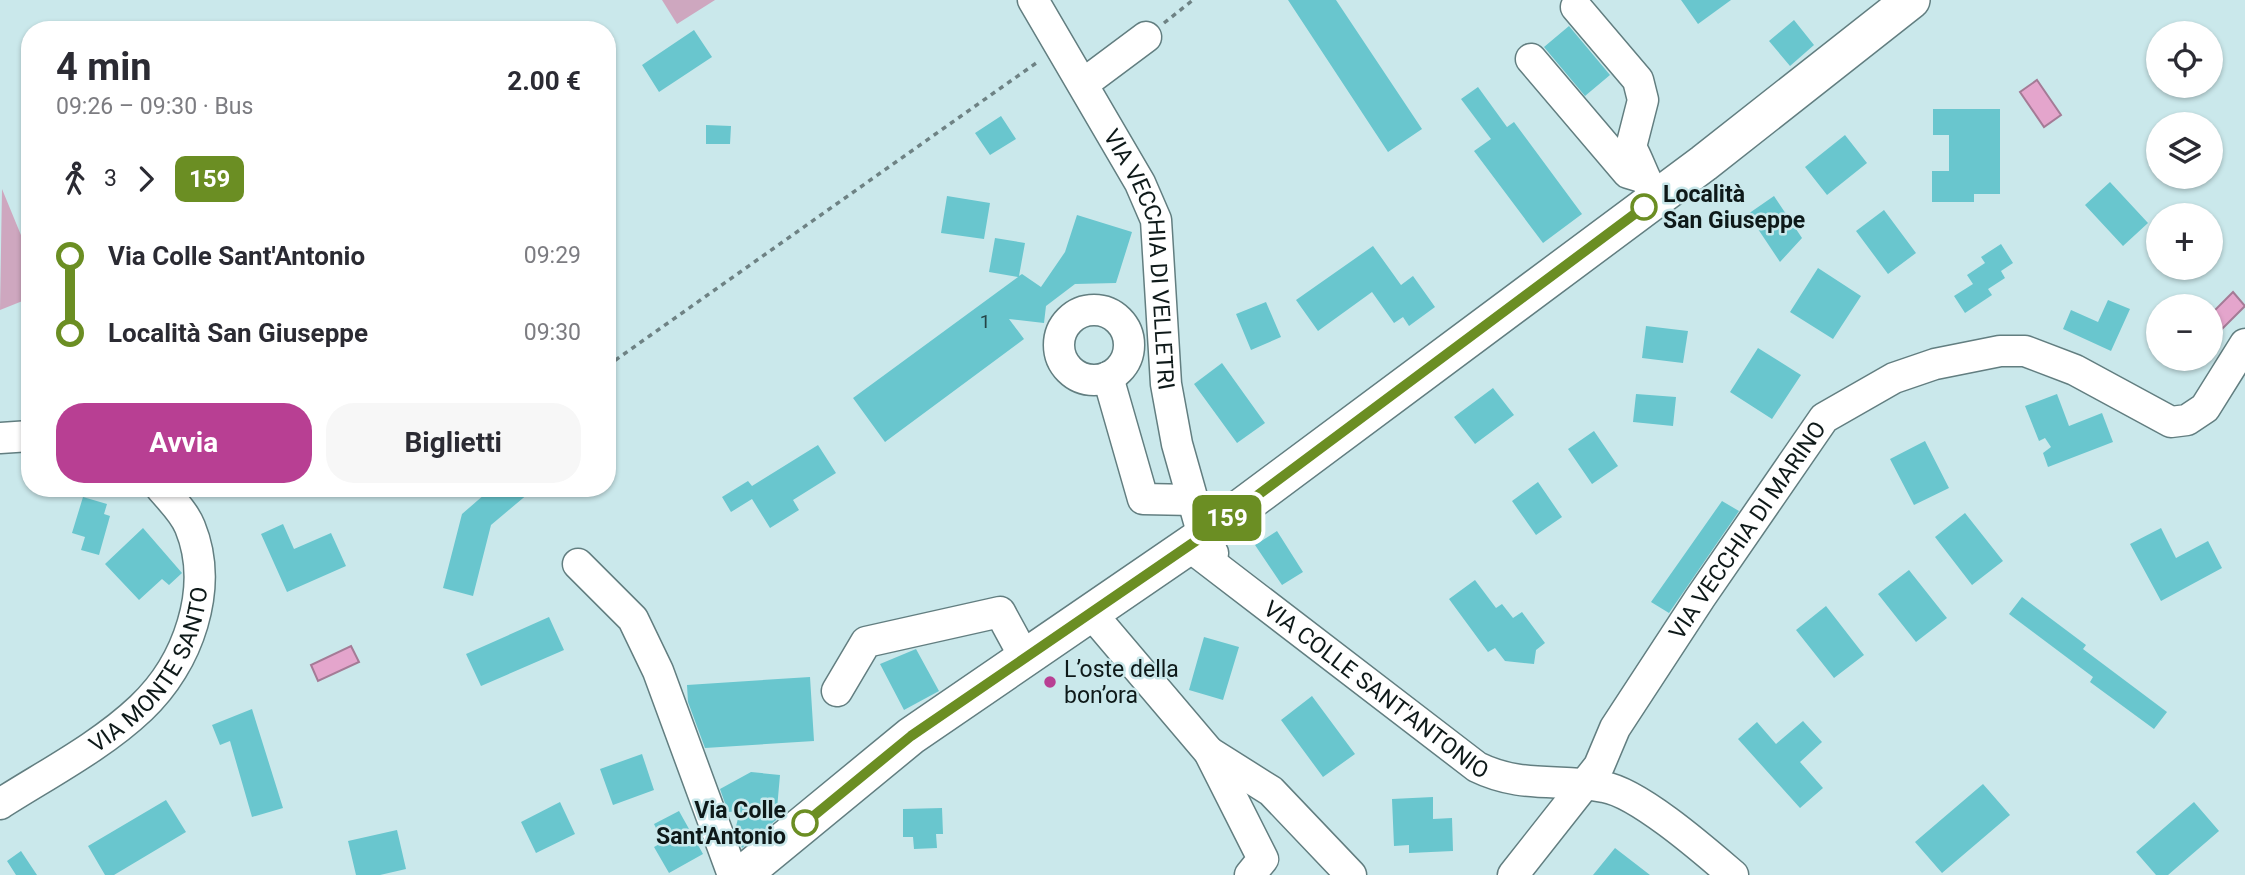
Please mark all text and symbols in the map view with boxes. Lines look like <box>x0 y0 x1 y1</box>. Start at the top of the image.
map controls <box>2146 21 2223 371</box>
button: locate <box>2146 21 2223 98</box>
text: 4 min <box>56 45 152 89</box>
text: 2.00 € <box>507 66 581 96</box>
text: 09:26 – 09:30 · Bus <box>56 93 253 120</box>
button: layers <box>2146 112 2223 189</box>
street label: VIA VECCHIA DI VELLETRI <box>1098 124 1180 392</box>
icon: walk <box>56 160 94 198</box>
icon: forward <box>127 160 165 198</box>
text: 3 <box>104 165 117 192</box>
text: 159 <box>189 165 230 193</box>
place label: Località San Giuseppe <box>1663 181 1805 234</box>
marker: Località San Giuseppe <box>1631 194 1657 220</box>
button: + <box>2146 203 2223 280</box>
text: Via Colle Sant'Antonio <box>108 241 365 271</box>
text: 09:29 <box>524 242 581 269</box>
button: − <box>2146 294 2223 371</box>
house number: 1 <box>980 310 990 333</box>
text: Località San Giuseppe <box>108 318 368 348</box>
text: 09:30 <box>524 319 581 346</box>
button: Avvia <box>56 403 312 483</box>
button: Biglietti <box>326 403 581 483</box>
street label: VIA VECCHIA DI MARINO <box>1663 416 1831 644</box>
line badge: 159 <box>1187 495 1267 541</box>
text: 159 <box>1206 504 1248 532</box>
street label: VIA MONTE SANTO <box>84 585 213 758</box>
street label: VIA COLLE SANT'ANTONIO <box>1258 595 1493 784</box>
place label: L’oste della bon’ora <box>1064 656 1179 709</box>
marker: L’oste della bon’ora <box>1042 674 1058 690</box>
place label: Via Colle Sant'Antonio <box>656 797 786 850</box>
marker: Via Colle Sant'Antonio <box>792 810 818 836</box>

